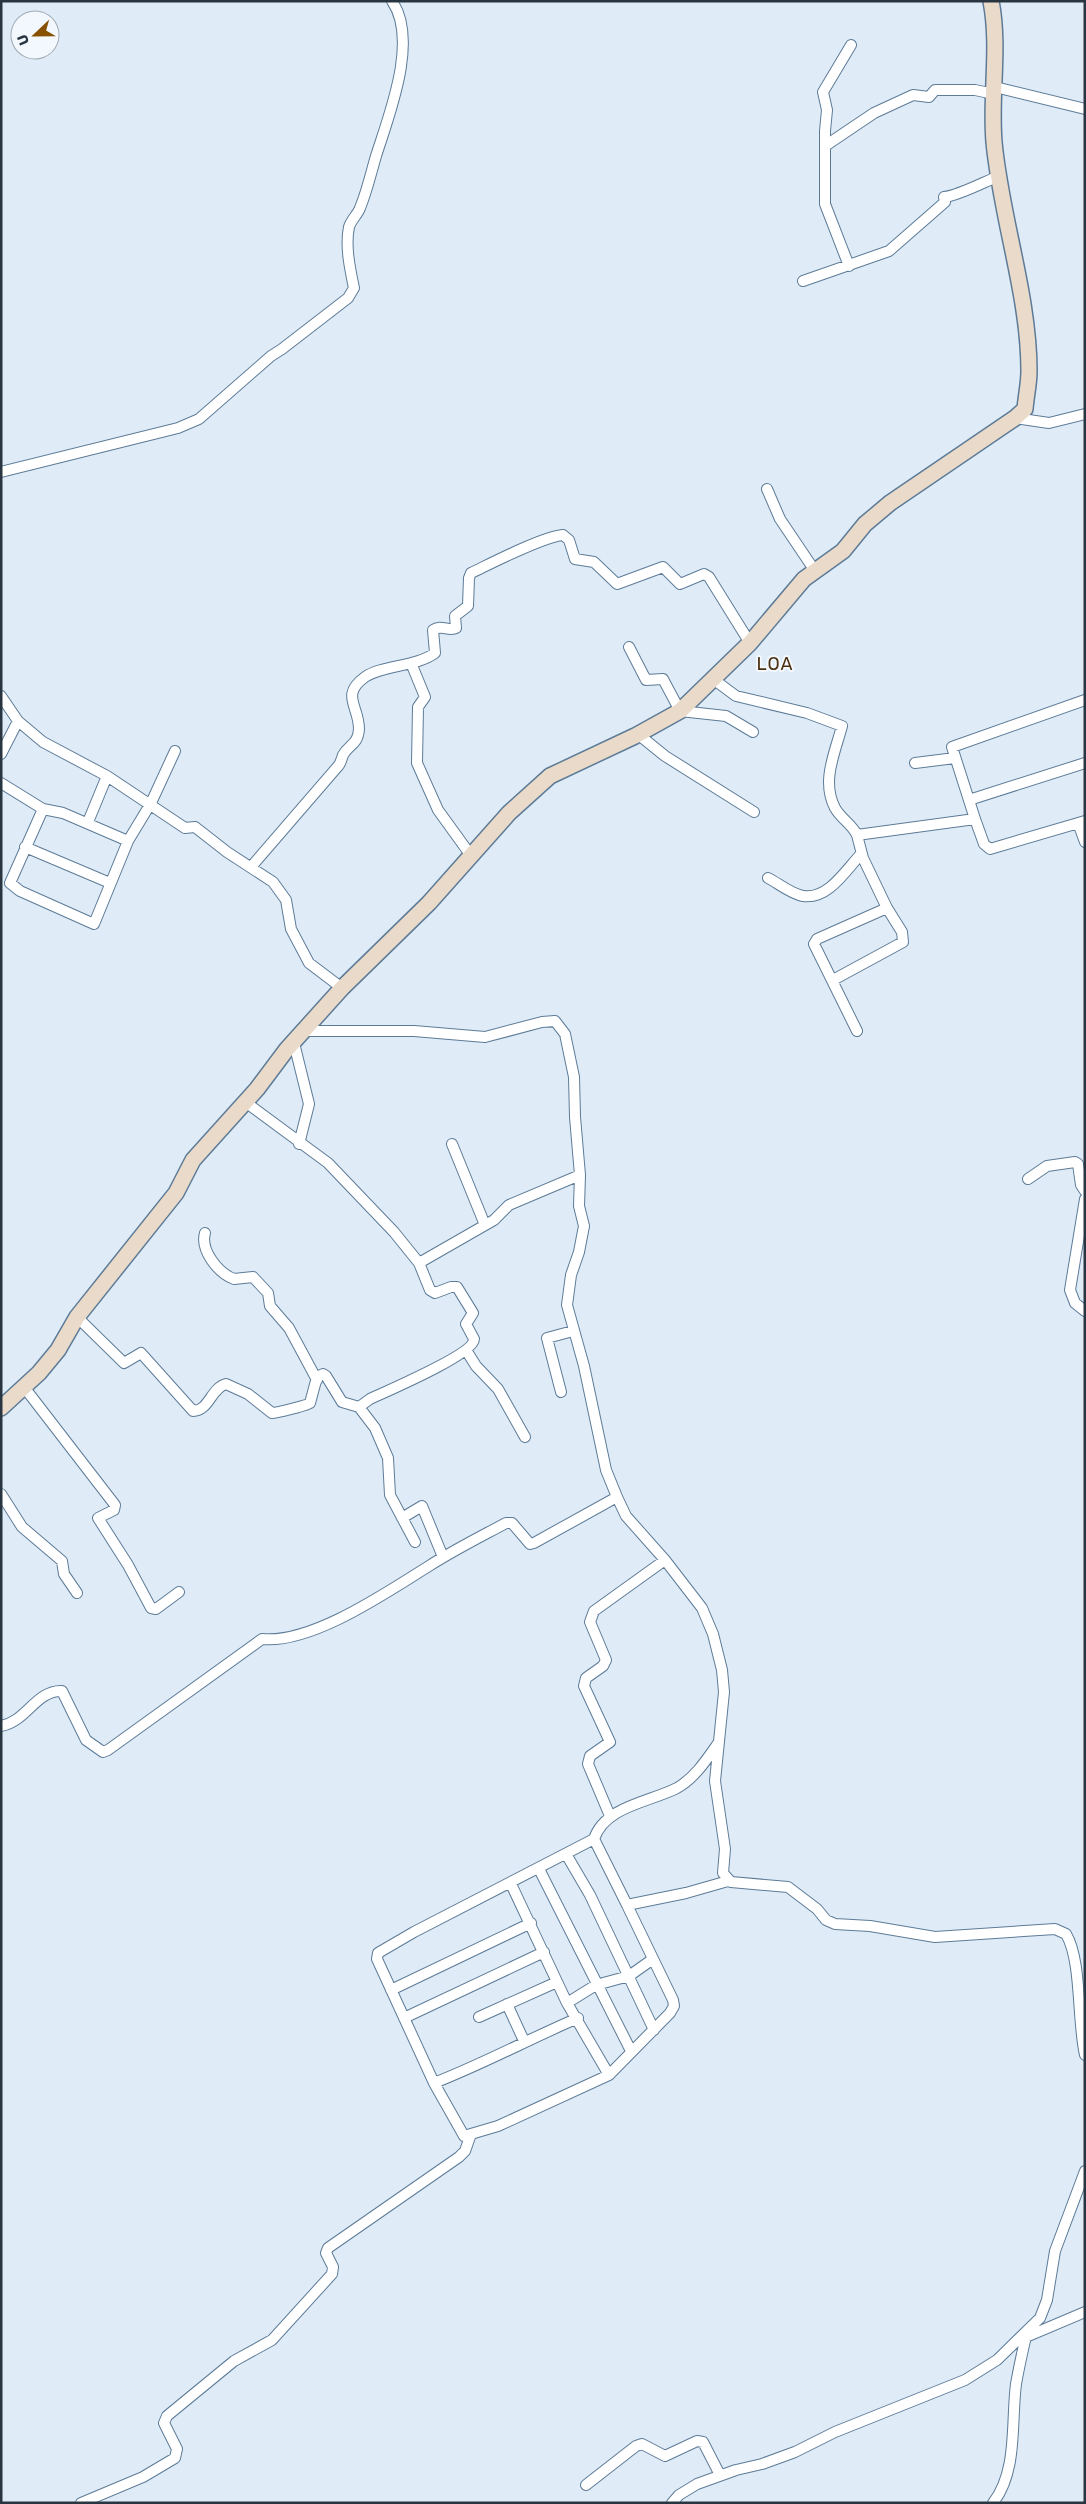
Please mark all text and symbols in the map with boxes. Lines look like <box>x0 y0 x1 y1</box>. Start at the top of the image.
north arrow <box>10 10 60 60</box>
text: U <box>14 32 33 48</box>
district label: LOA <box>757 653 793 675</box>

